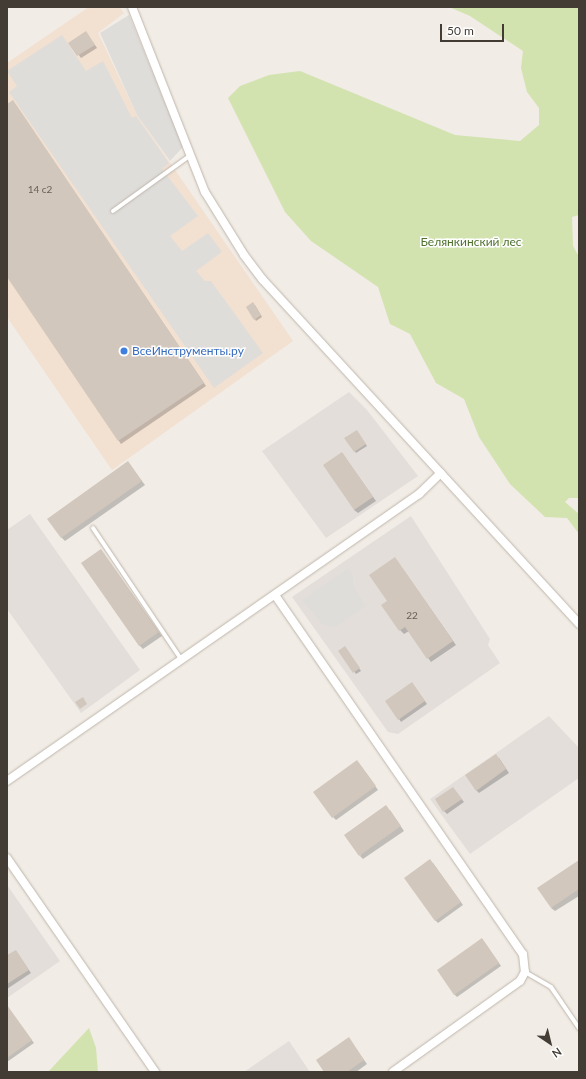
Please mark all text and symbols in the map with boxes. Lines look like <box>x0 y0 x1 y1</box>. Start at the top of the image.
scale bar <box>442 16 506 42</box>
text: 50 m <box>447 23 474 38</box>
house number: 14 с2 <box>28 184 52 196</box>
park label: Белянкинский лес <box>420 235 522 249</box>
place label: ВсеИнструменты.ру <box>132 344 244 358</box>
marker: ВсеИнструменты.ру <box>119 346 129 356</box>
house number: 22 <box>406 610 418 622</box>
north arrow <box>530 1023 570 1063</box>
text: N <box>550 1045 564 1061</box>

